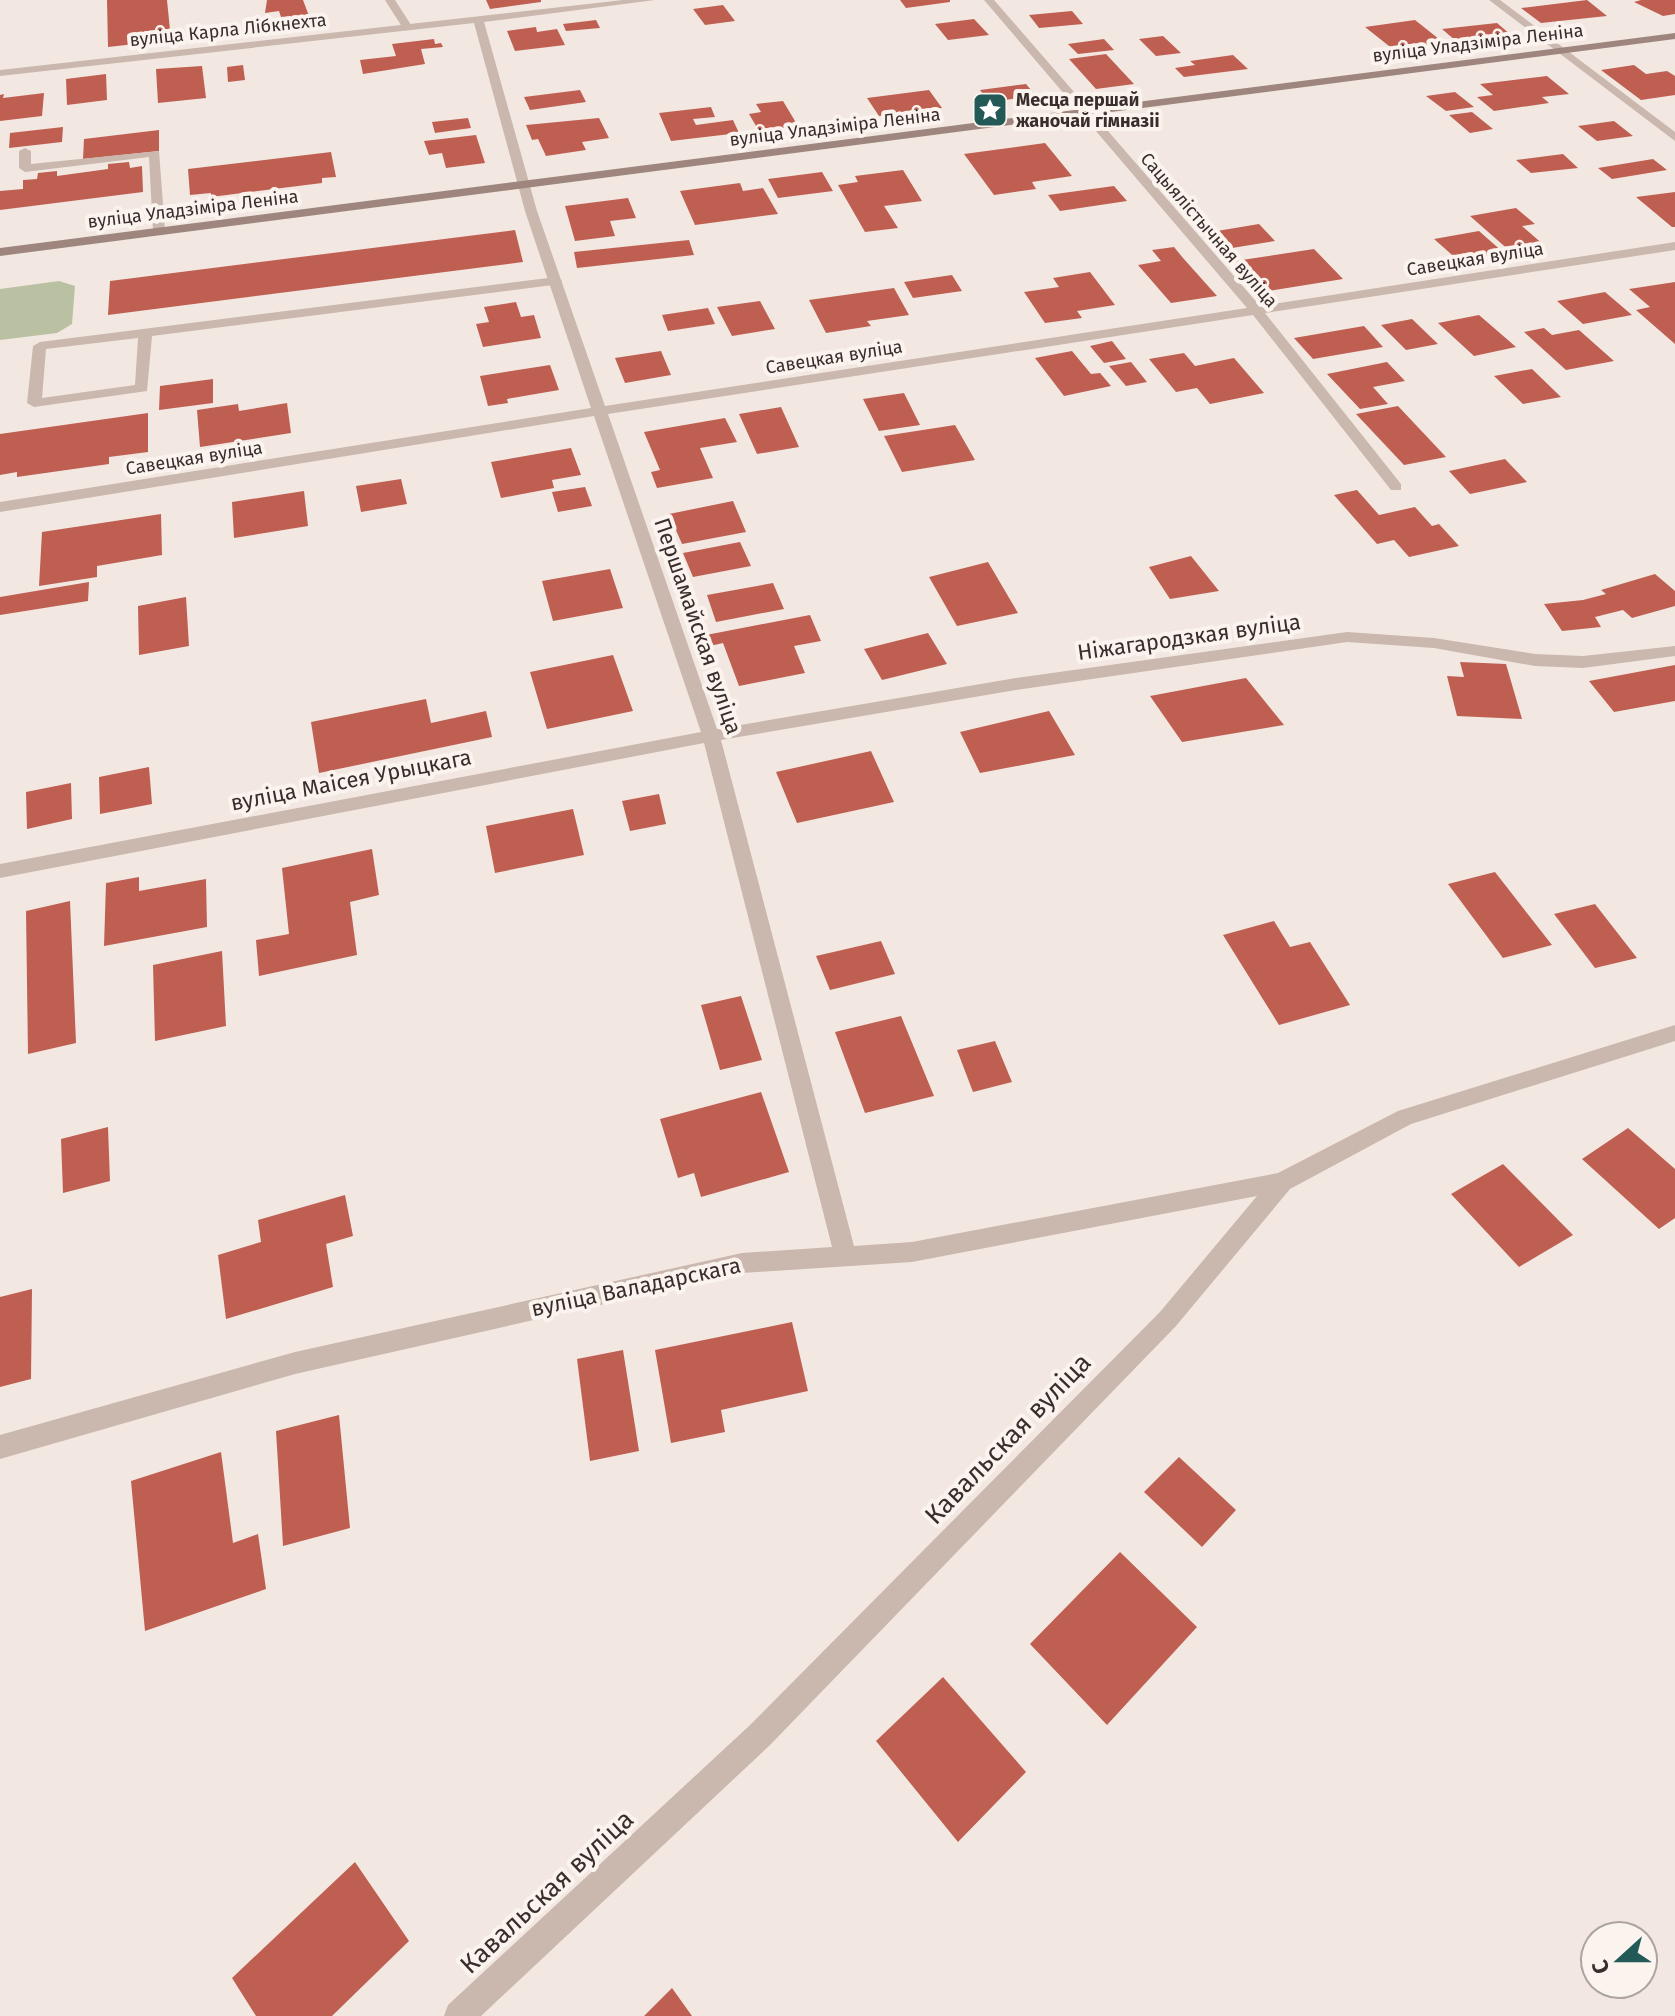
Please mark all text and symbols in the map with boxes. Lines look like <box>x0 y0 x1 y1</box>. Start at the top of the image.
street label: вуліца Карла Лібкнехта <box>129 9 327 51</box>
street label: вуліца Уладзіміра Леніна <box>1371 19 1585 67</box>
place label: Месца першай жаночай гімназіі <box>1016 89 1159 132</box>
place icon: Месца першай жаночай гімназіі <box>971 91 1009 129</box>
street label: вуліца Уладзіміра Леніна <box>728 103 942 151</box>
street label: Сацыялістычная вуліца <box>1136 148 1282 312</box>
street label: вуліца Уладзіміра Леніна <box>86 185 300 233</box>
street label: Савецкая вуліца <box>1405 237 1545 281</box>
street label: Савецкая вуліца <box>764 335 904 379</box>
street label: Савецкая вуліца <box>124 436 264 480</box>
street label: Першамайская вуліца <box>648 514 748 738</box>
street label: Ніжагародзкая вуліца <box>1075 608 1303 666</box>
street label: вуліца Маісея Урыцкага <box>228 743 474 817</box>
street label: вуліца Валадарскага <box>529 1252 743 1322</box>
street label: Кавальская вуліца <box>919 1347 1097 1531</box>
street label: Кавальская вуліца <box>454 1804 640 1980</box>
north arrow <box>1579 1920 1659 2000</box>
text: С <box>1586 1956 1616 1978</box>

